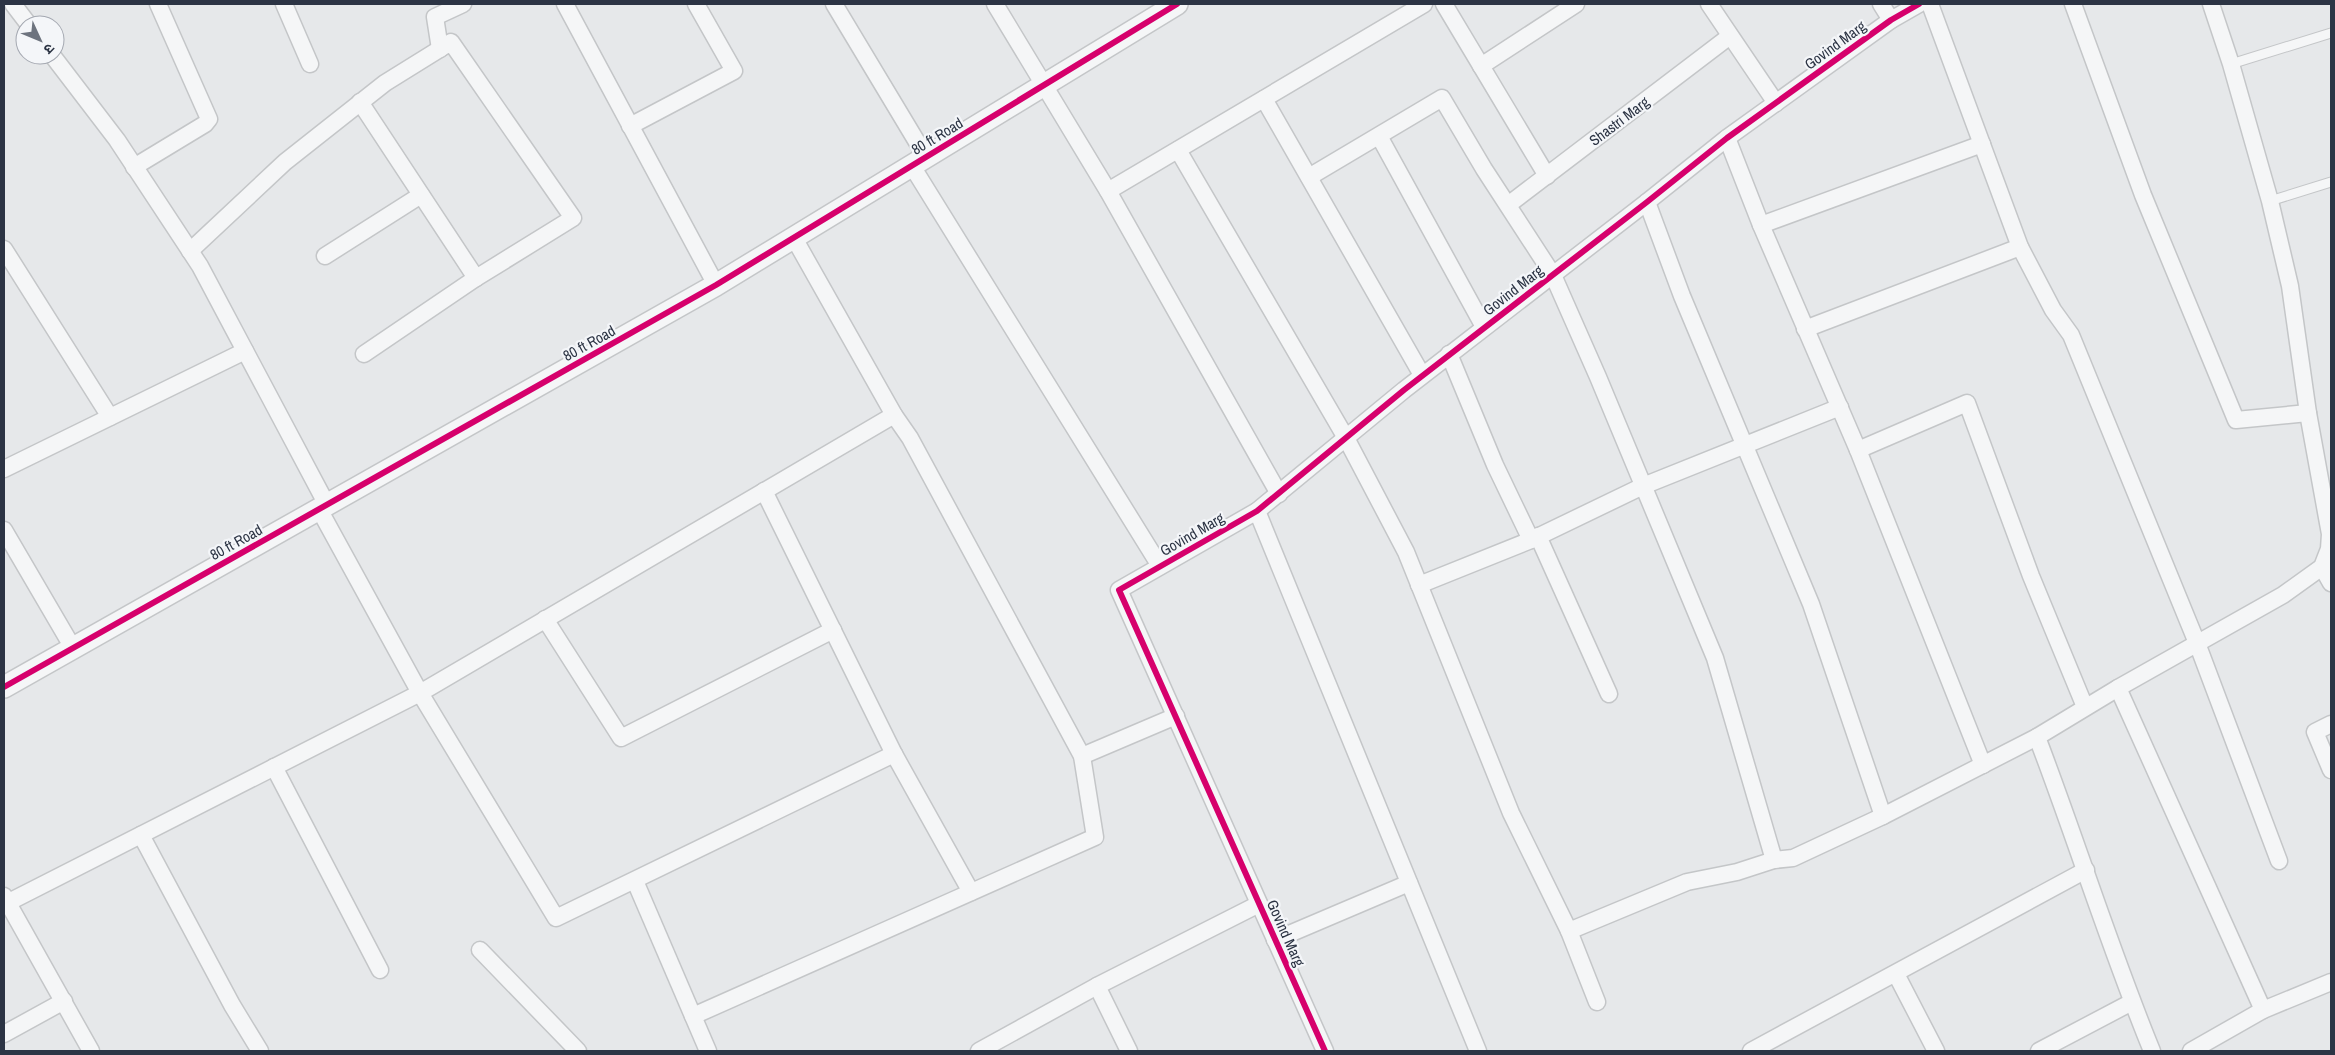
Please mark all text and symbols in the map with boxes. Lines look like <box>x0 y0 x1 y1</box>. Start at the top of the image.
north arrow <box>15 15 65 65</box>
street label: Govind Marg <box>1800 16 1870 74</box>
text: उ <box>39 40 59 59</box>
street label: Shastri Marg <box>1585 91 1654 151</box>
street label: 80 ft Road <box>907 112 967 160</box>
street label: Govind Marg <box>1479 260 1548 320</box>
street label: 80 ft Road <box>559 320 619 366</box>
street label: Govind Marg <box>1156 507 1228 561</box>
street label: 80 ft Road <box>206 519 266 565</box>
street label: Govind Marg <box>1262 896 1310 970</box>

